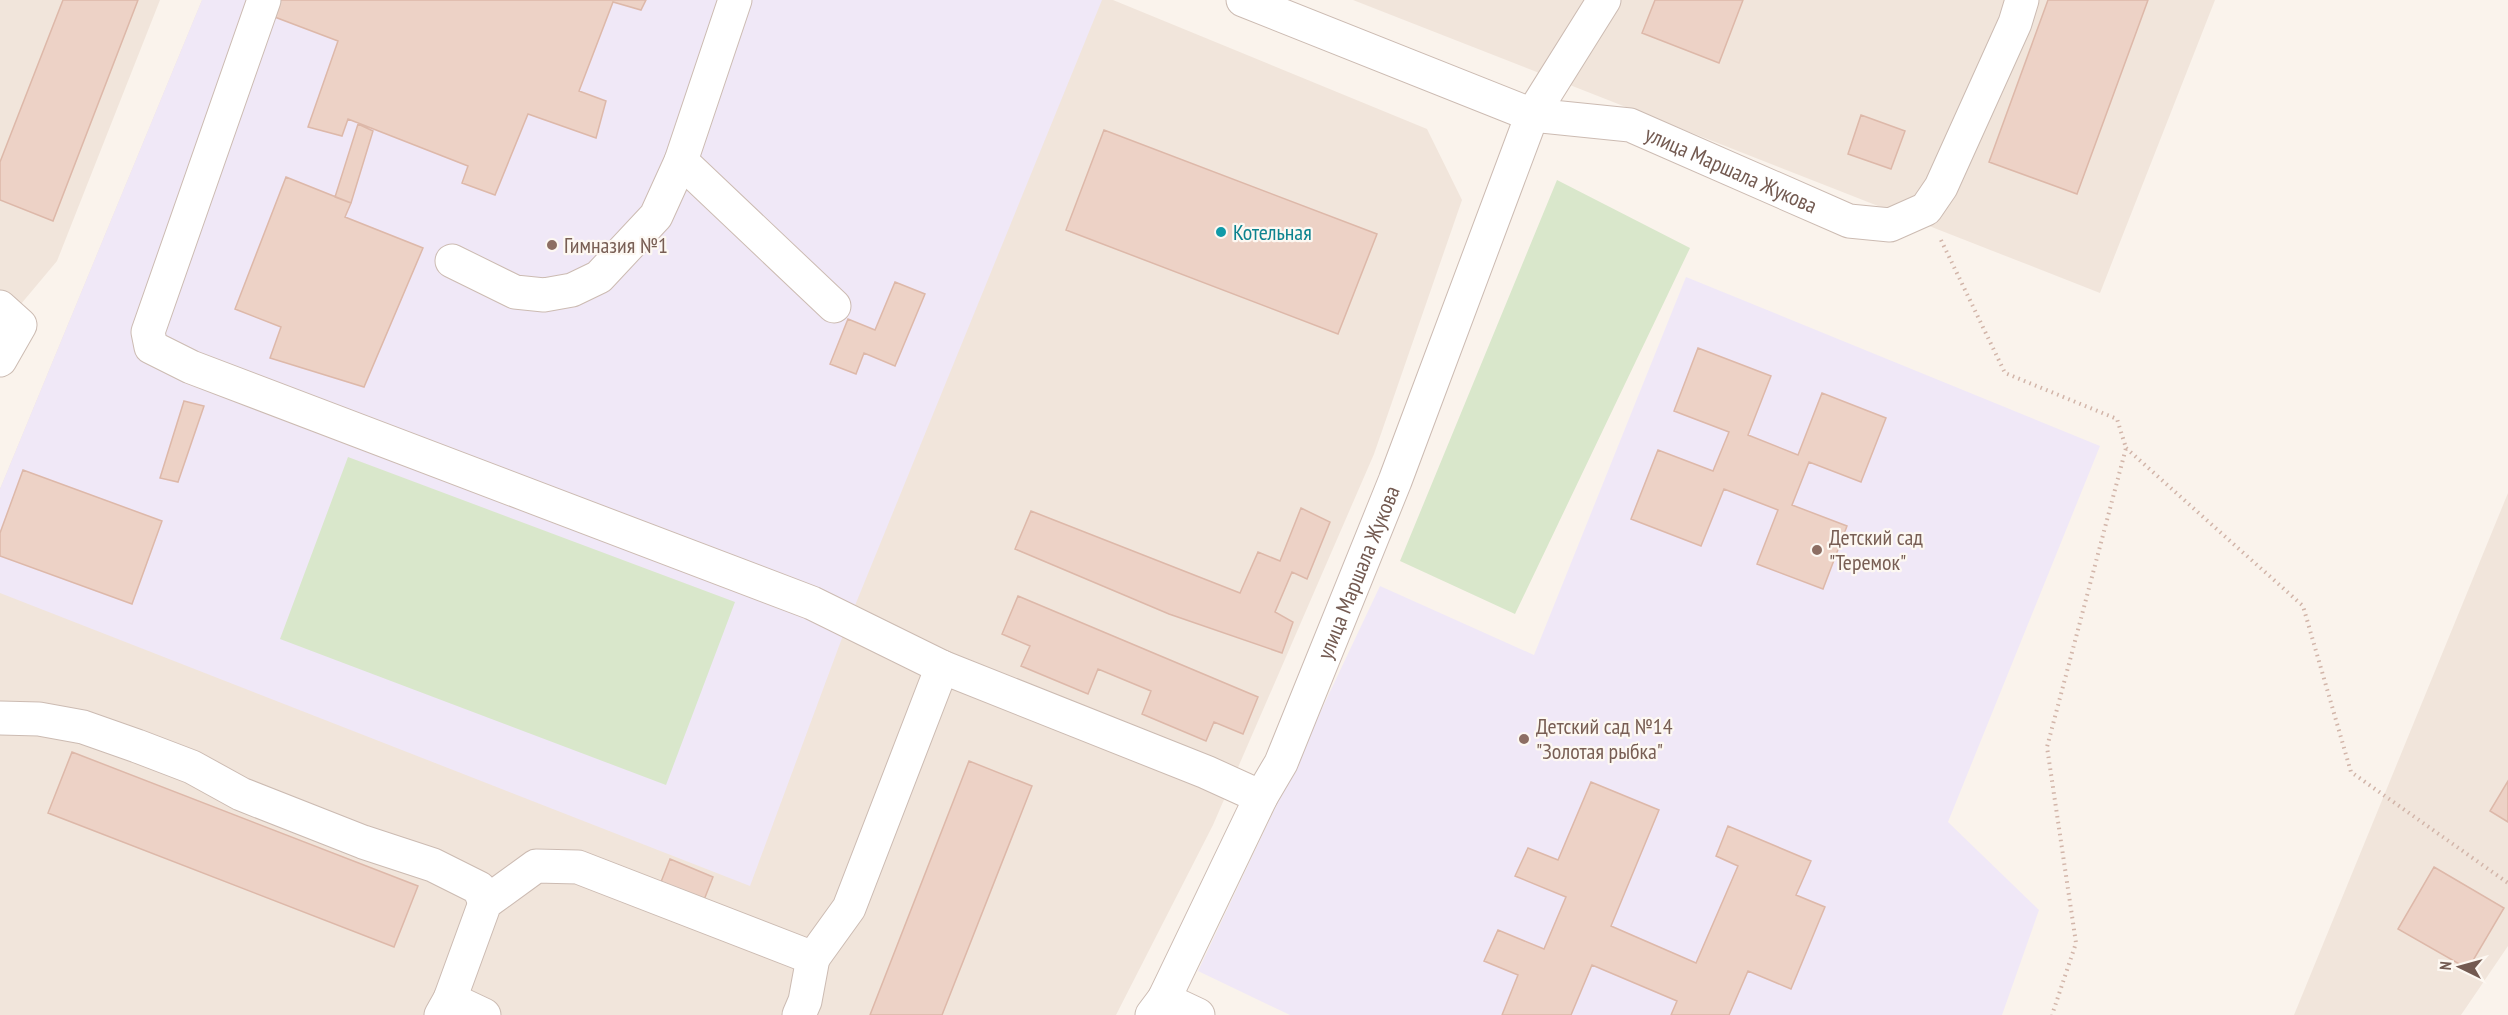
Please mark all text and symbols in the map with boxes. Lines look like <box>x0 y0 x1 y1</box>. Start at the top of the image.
street label: улица Маршала Жукова <box>1641 119 1821 219</box>
place label: Котельная <box>1233 218 1312 246</box>
marker: Котельная <box>1214 225 1228 239</box>
place label: Гимназия №1 <box>564 231 668 259</box>
marker: Гимназия №1 <box>545 238 559 252</box>
street label: улица Маршала Жукова <box>1310 482 1406 663</box>
place label: Детский сад "Теремок" <box>1829 523 1923 576</box>
marker: Детский сад "Теремок" <box>1810 543 1824 557</box>
place label: Детский сад №14 "Золотая рыбка" <box>1536 712 1673 765</box>
marker: Детский сад №14 "Золотая рыбка" <box>1517 732 1531 746</box>
north arrow <box>2430 937 2490 997</box>
text: N <box>2435 961 2455 971</box>

